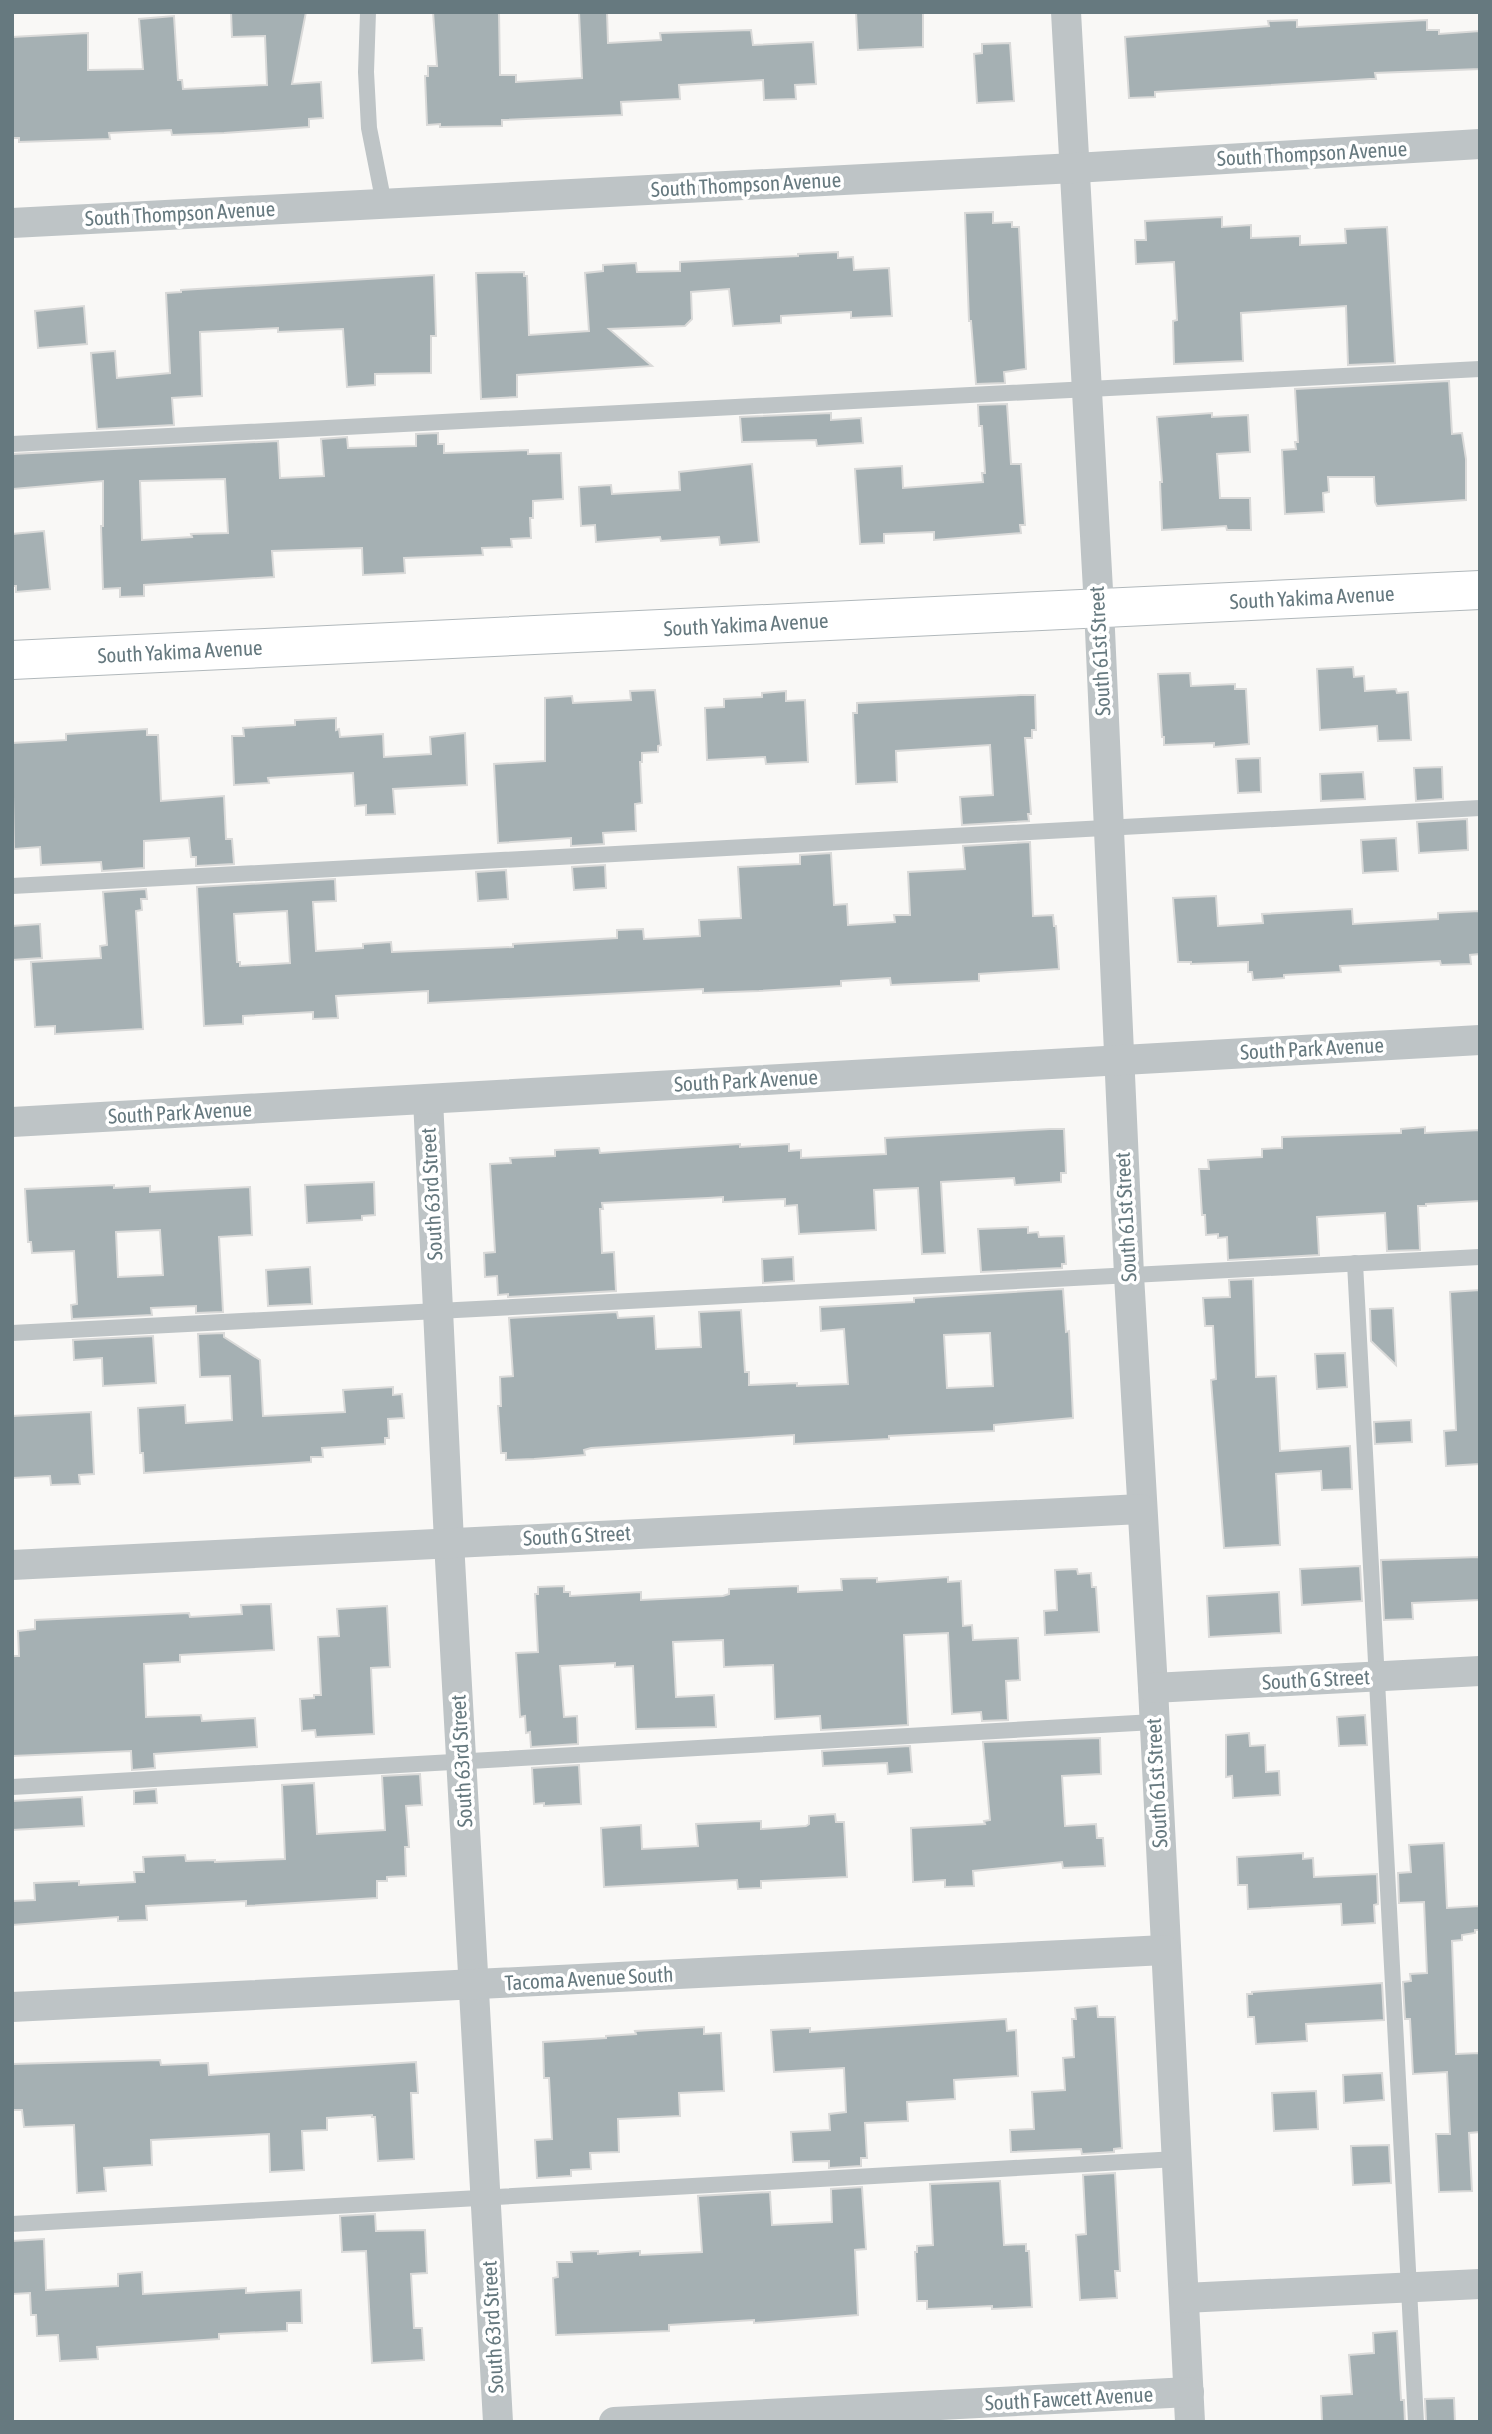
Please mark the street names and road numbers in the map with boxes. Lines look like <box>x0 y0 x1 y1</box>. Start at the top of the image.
street label: South Thompson Avenue <box>1216 136 1408 170</box>
street label: South Thompson Avenue <box>650 167 842 201</box>
street label: South Thompson Avenue <box>84 196 276 230</box>
street label: South Yakima Avenue <box>1229 581 1395 613</box>
street label: South 61st Street <box>1084 585 1114 717</box>
street label: South Yakima Avenue <box>663 608 829 640</box>
street label: South Yakima Avenue <box>97 635 263 667</box>
street label: South Park Avenue <box>1239 1032 1384 1064</box>
street label: South Park Avenue <box>673 1064 818 1096</box>
street label: South Park Avenue <box>107 1096 252 1128</box>
street label: South 63rd Street <box>416 1127 446 1261</box>
street label: South 61st Street <box>1110 1151 1140 1283</box>
street label: South G Street <box>522 1520 632 1550</box>
street label: South G Street <box>1261 1664 1371 1694</box>
street label: South 63rd Street <box>446 1694 476 1828</box>
street label: South 61st Street <box>1141 1717 1171 1849</box>
street label: Tacoma Avenue South <box>504 1962 674 1994</box>
street label: South 63rd Street <box>477 2260 507 2394</box>
street label: South Fawcett Avenue <box>984 2382 1154 2414</box>

